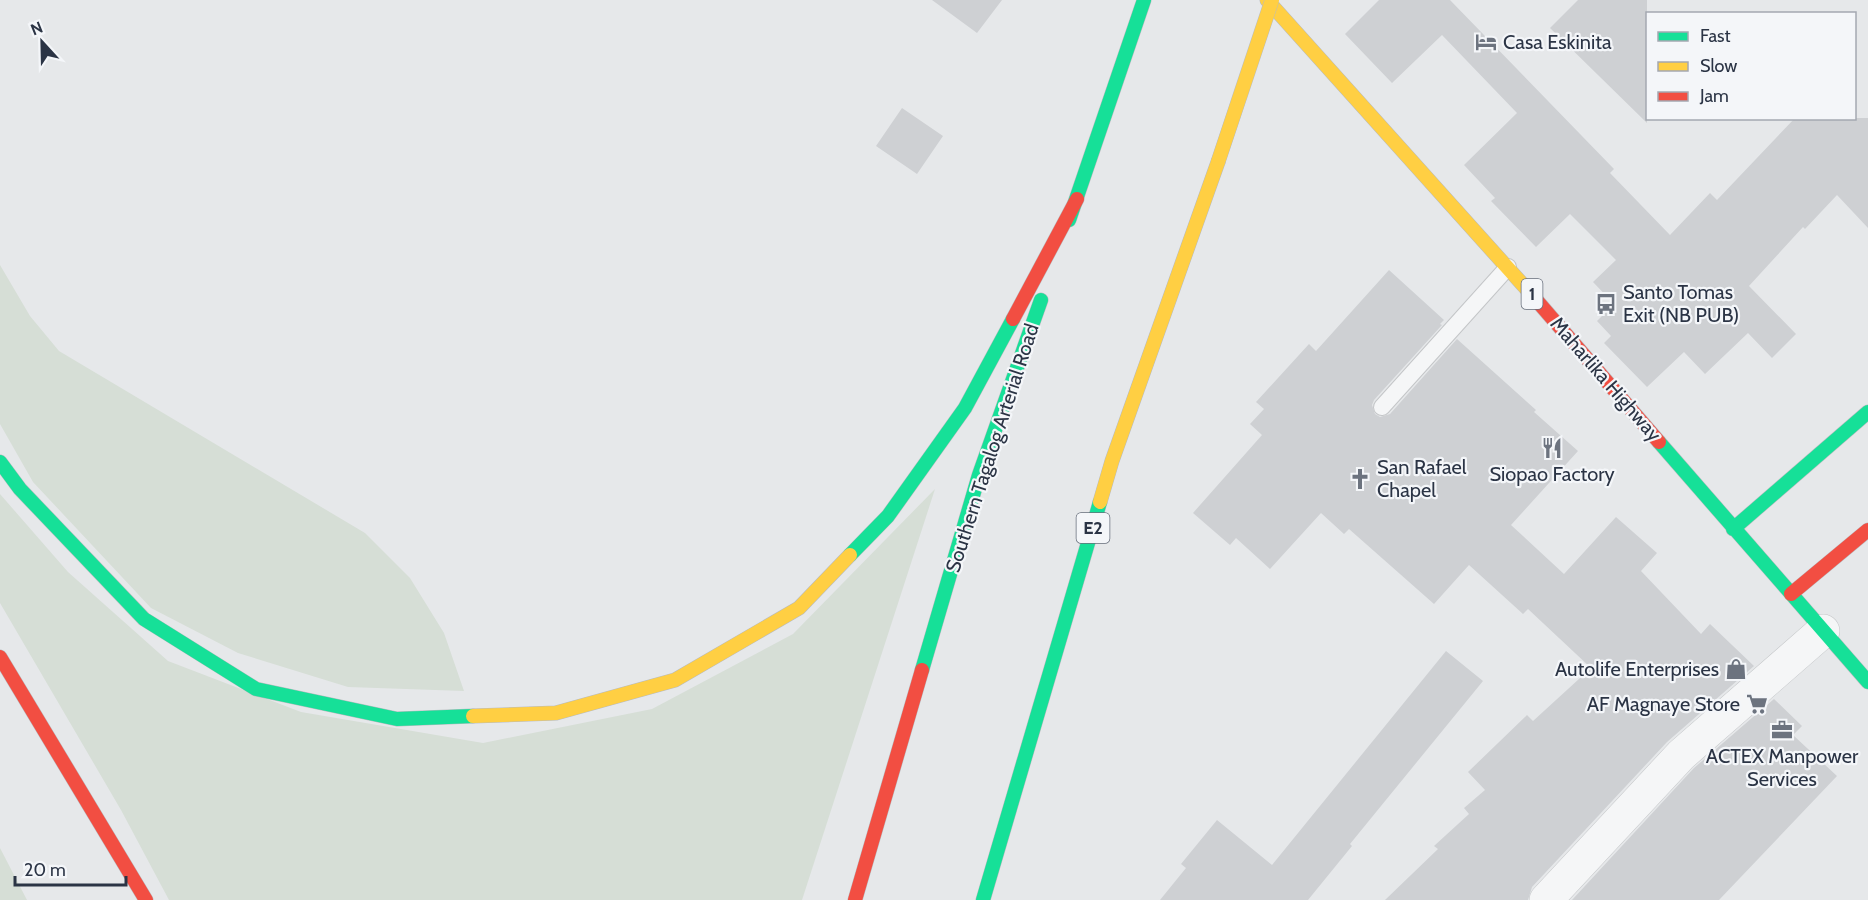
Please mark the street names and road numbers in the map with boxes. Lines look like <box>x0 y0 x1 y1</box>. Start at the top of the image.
road number: 1 <box>1522 279 1543 309</box>
street label: Maharlika Highway <box>1545 312 1667 446</box>
street label: Southern Tagalog Arterial Road <box>940 321 1044 575</box>
road number: E2 <box>1076 513 1110 543</box>

